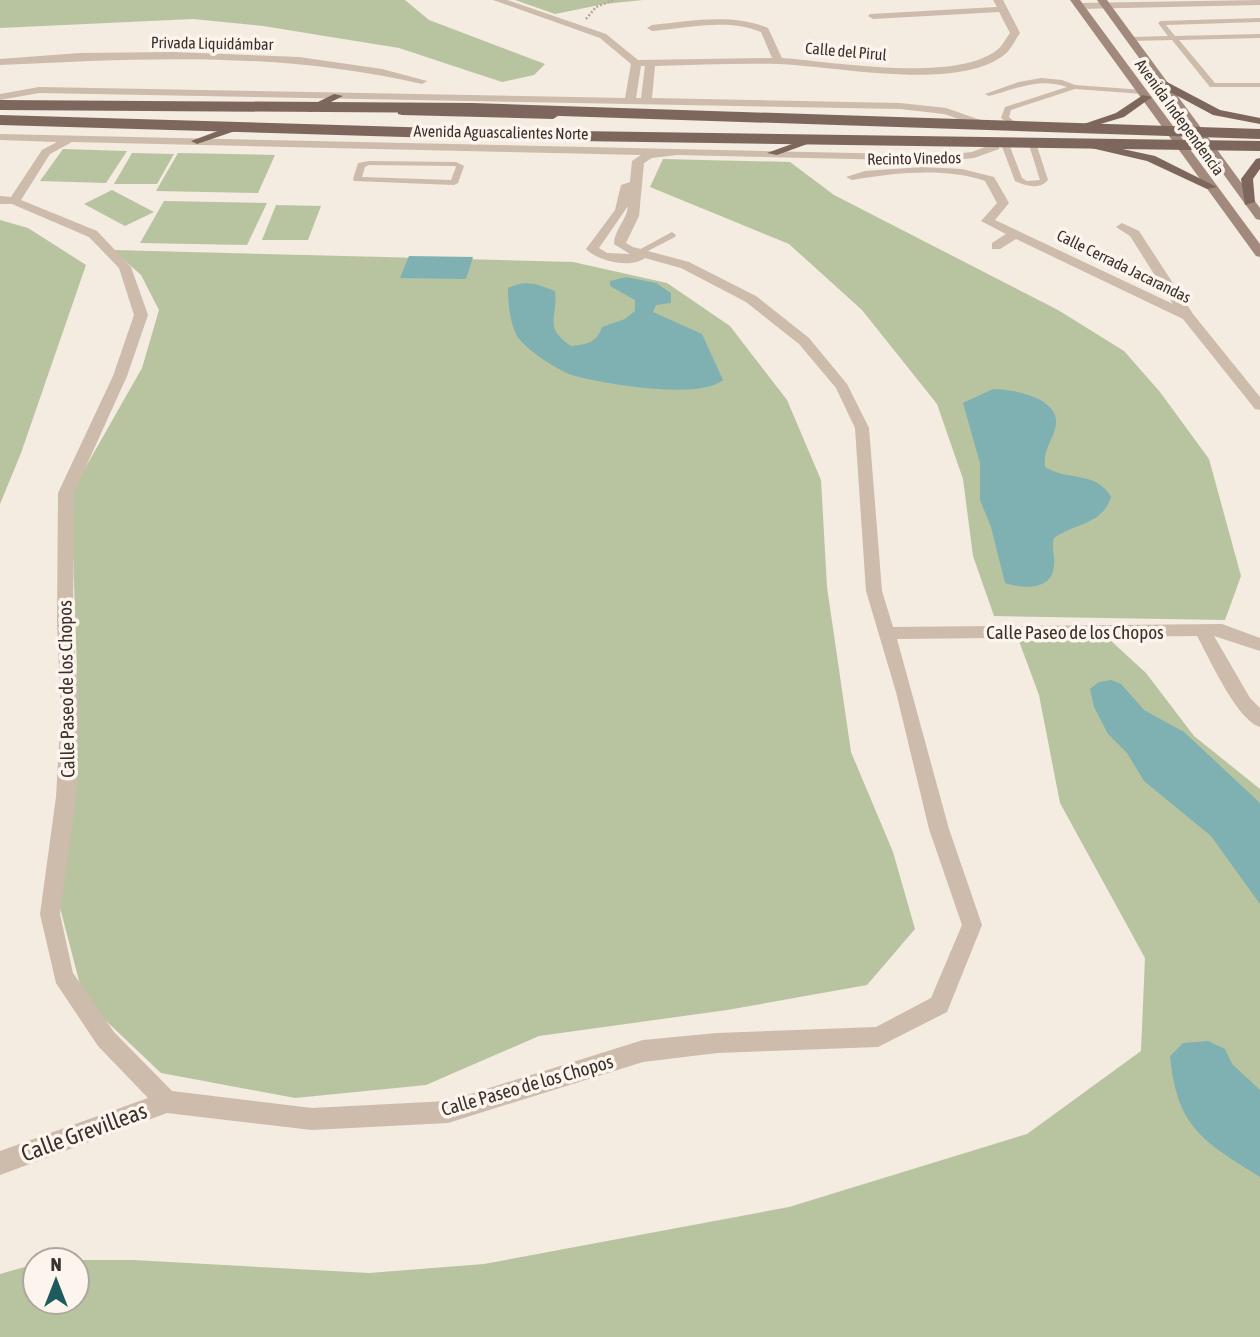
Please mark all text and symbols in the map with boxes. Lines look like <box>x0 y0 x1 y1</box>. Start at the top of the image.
street label: Privada Liquidámbar <box>151 33 274 54</box>
street label: Calle del Pirul <box>805 38 888 64</box>
street label: Avenida Independencia <box>1131 55 1228 179</box>
street label: Avenida Aguascalientes Norte <box>413 121 589 144</box>
street label: Recinto Vinedos <box>867 148 961 168</box>
street label: Calle Cerrada Jacarandas <box>1054 226 1194 306</box>
street label: Calle Paseo de los Chopos <box>53 600 79 778</box>
street label: Calle Paseo de los Chopos <box>986 621 1164 643</box>
street label: Calle Paseo de los Chopos <box>439 1050 616 1120</box>
street label: Calle Grevilleas <box>18 1097 150 1167</box>
north arrow <box>21 1246 91 1316</box>
text: N <box>50 1253 62 1275</box>

